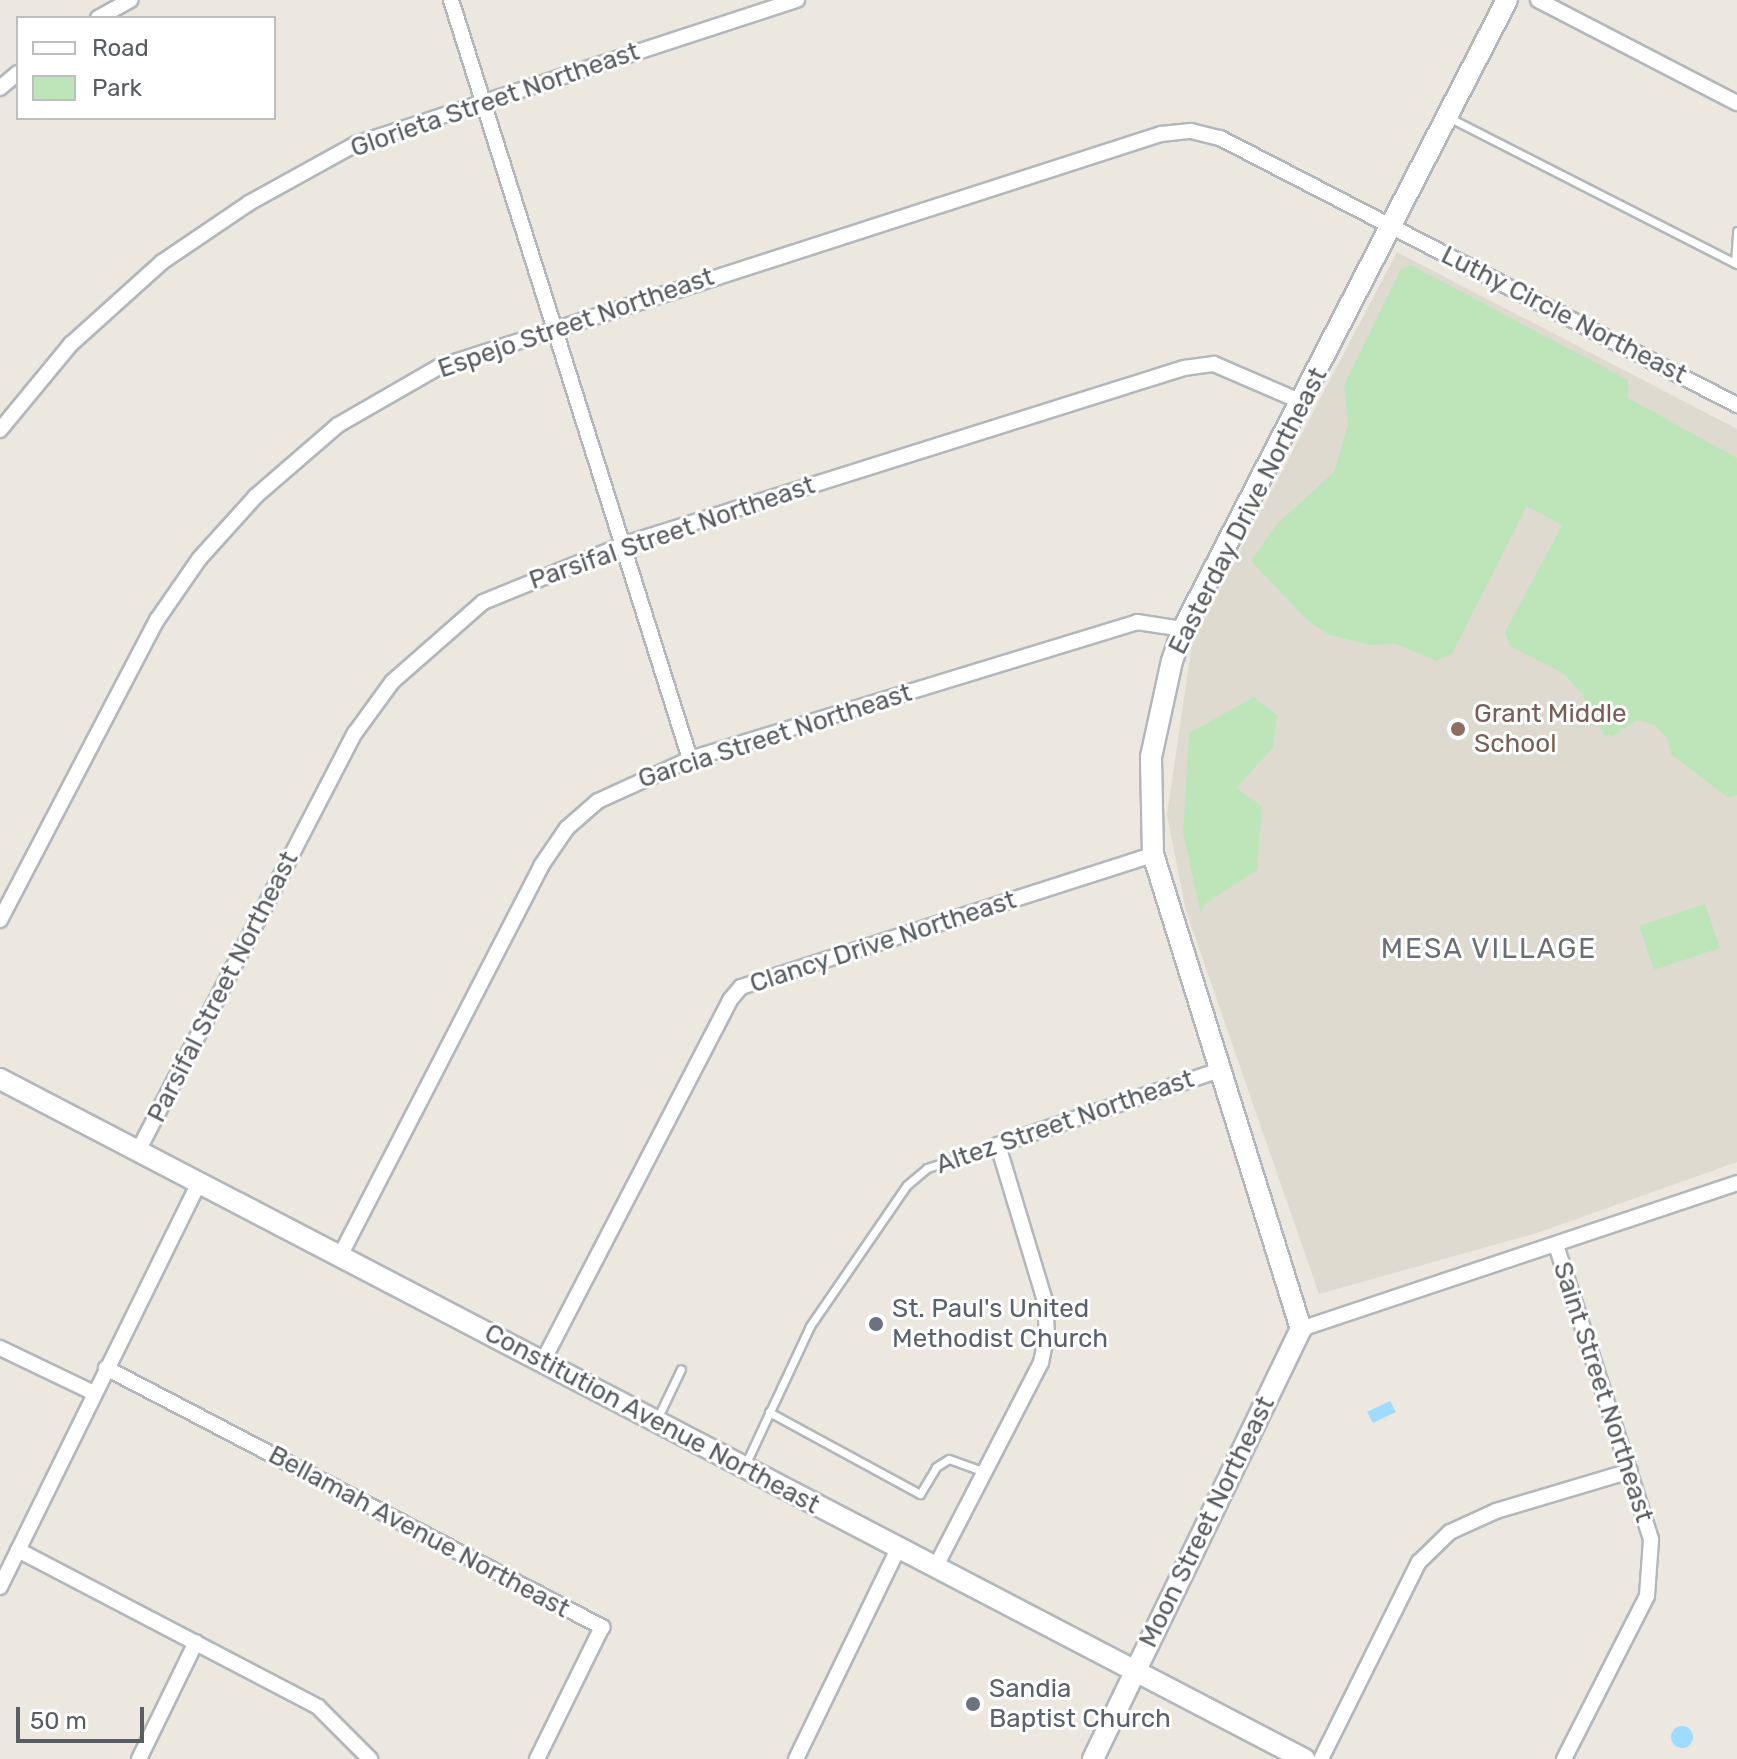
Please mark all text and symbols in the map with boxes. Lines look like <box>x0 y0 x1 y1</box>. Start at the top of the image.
legend <box>16 16 276 120</box>
text: Road <box>92 34 149 62</box>
street label: Glorieta Street Northeast <box>347 36 643 164</box>
text: Park <box>92 74 142 102</box>
street label: Luthy Circle Northeast <box>1436 239 1692 391</box>
street label: Espejo Street Northeast <box>434 261 718 385</box>
street label: Easterday Drive Northeast <box>1162 362 1334 660</box>
street label: Parsifal Street Northeast <box>525 469 819 597</box>
street label: Garcia Street Northeast <box>634 677 916 795</box>
place label: Grant Middle School <box>1474 698 1627 760</box>
marker: Grant Middle School <box>1449 720 1467 738</box>
street label: Parsifal Street Northeast <box>141 846 305 1128</box>
street label: Clancy Drive Northeast <box>746 884 1020 1000</box>
district label: MESA VILLAGE <box>1380 932 1598 966</box>
street label: Altez Street Northeast <box>932 1063 1198 1181</box>
street label: Saint Street Northeast <box>1546 1258 1660 1526</box>
place label: St. Paul's United Methodist Church <box>892 1293 1108 1354</box>
marker: St. Paul's United Methodist Church <box>867 1315 885 1333</box>
street label: Constitution Avenue Northeast <box>479 1317 825 1521</box>
street label: Moon Street Northeast <box>1133 1391 1281 1653</box>
street label: Bellamah Avenue Northeast <box>263 1439 575 1625</box>
place label: Sandia Baptist Church <box>989 1673 1171 1734</box>
scale bar <box>20 1691 148 1741</box>
marker: Sandia Baptist Church <box>964 1695 982 1713</box>
text: 50 m <box>30 1707 87 1735</box>

